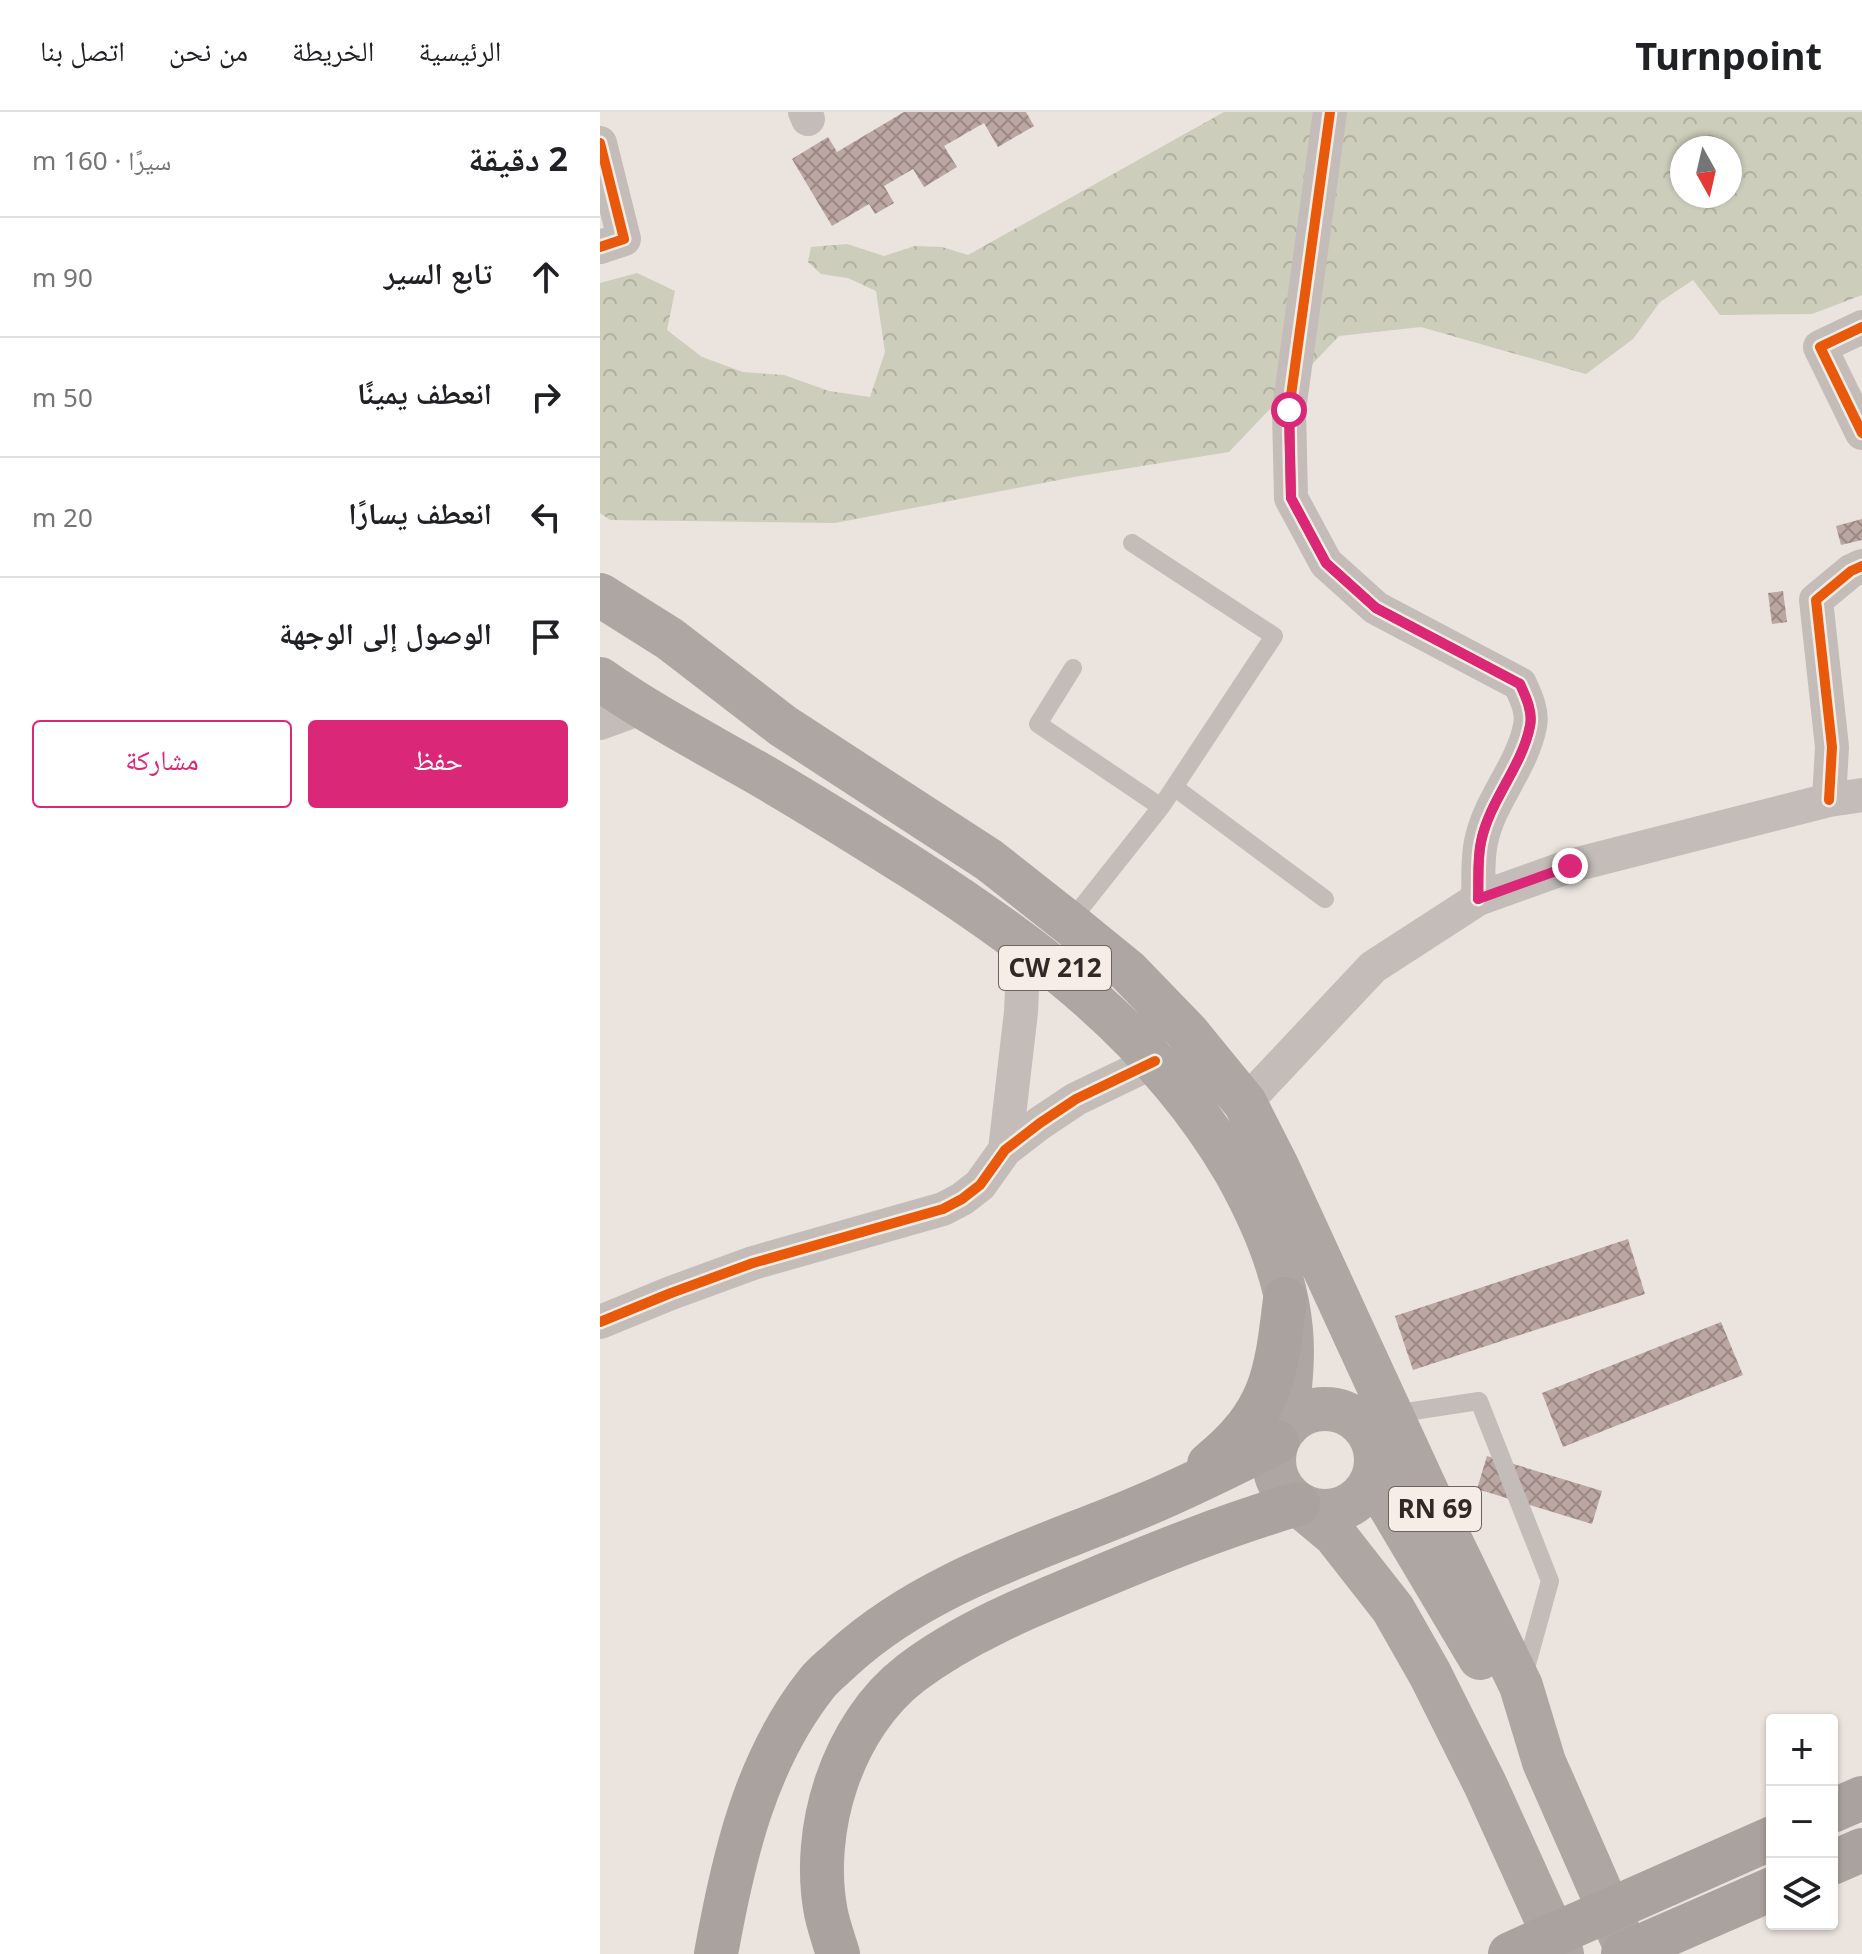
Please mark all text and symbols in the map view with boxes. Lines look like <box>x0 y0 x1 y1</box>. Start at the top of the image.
text: Turnpoint <box>1635 29 1822 81</box>
text: اتصل بنا <box>40 31 125 69</box>
text: من نحن <box>169 31 248 69</box>
text: الخريطة <box>292 31 374 69</box>
text: الرئيسية <box>418 31 501 69</box>
text: 2 دقيقة <box>468 135 568 181</box>
north arrow <box>1670 136 1742 208</box>
text: سيرًا · 160 m <box>32 142 171 178</box>
text: تابع السير <box>384 252 492 293</box>
icon: ahead <box>524 255 568 299</box>
text: 90 m <box>32 259 93 295</box>
text: انعطف يمينًا <box>357 372 492 413</box>
icon: right <box>524 375 568 419</box>
text: 50 m <box>32 379 93 415</box>
route start <box>1271 392 1307 428</box>
text: انعطف يسارًا <box>348 492 492 533</box>
icon: left <box>524 495 568 539</box>
text: 20 m <box>32 499 93 535</box>
text: الوصول إلى الوجهة <box>279 612 492 653</box>
icon: arrive <box>524 615 568 659</box>
button: مشاركة <box>32 720 292 808</box>
button: حفظ <box>308 720 568 808</box>
route end <box>1552 848 1588 884</box>
road number: CW 212 <box>999 946 1111 990</box>
road number: RN 69 <box>1389 1487 1481 1531</box>
map controls <box>1766 1714 1838 1930</box>
button: + <box>1766 1714 1838 1786</box>
button: − <box>1766 1786 1838 1858</box>
button: layers <box>1766 1858 1838 1930</box>

